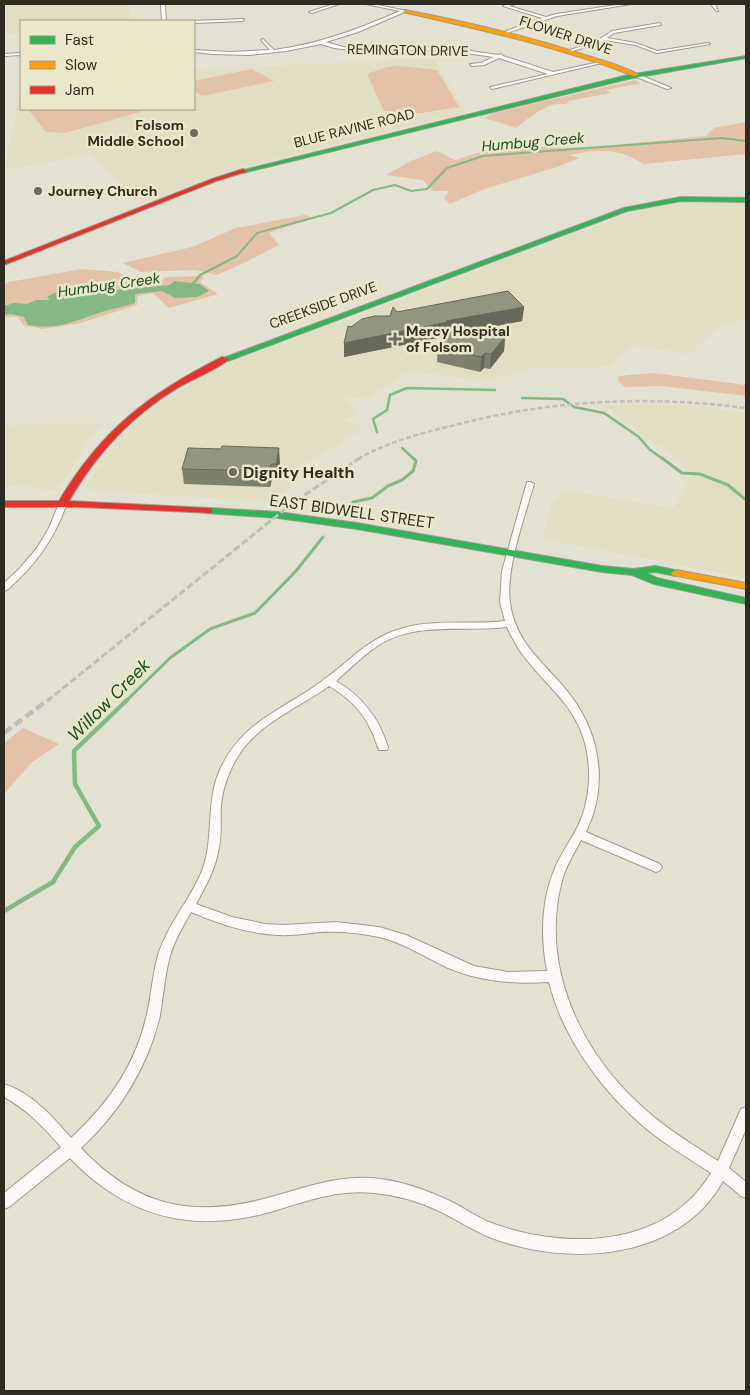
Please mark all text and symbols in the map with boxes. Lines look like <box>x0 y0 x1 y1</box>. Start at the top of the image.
street label: FLOWER DRIVE <box>517 12 615 58</box>
legend <box>20 20 195 110</box>
text: Fast <box>65 30 94 50</box>
street label: REMINGTON DRIVE <box>347 40 469 60</box>
text: Slow <box>65 55 98 75</box>
text: Jam <box>65 80 94 100</box>
street label: BLUE RAVINE ROAD <box>292 104 416 152</box>
place label: Folsom Middle School <box>88 116 184 150</box>
marker: Folsom Middle School <box>188 127 200 139</box>
water label: Humbug Creek <box>481 128 586 156</box>
place label: Journey Church <box>48 182 157 200</box>
marker: Journey Church <box>32 185 44 197</box>
water label: Humbug Creek <box>56 268 162 302</box>
street label: CREEKSIDE DRIVE <box>267 277 379 333</box>
place label: Mercy Hospital of Folsom <box>406 322 510 356</box>
marker: Mercy Hospital of Folsom <box>388 332 402 346</box>
place label: Dignity Health <box>243 462 354 483</box>
marker: Dignity Health <box>227 466 239 478</box>
street label: EAST BIDWELL STREET <box>268 490 436 533</box>
water label: Willow Creek <box>62 653 156 747</box>

